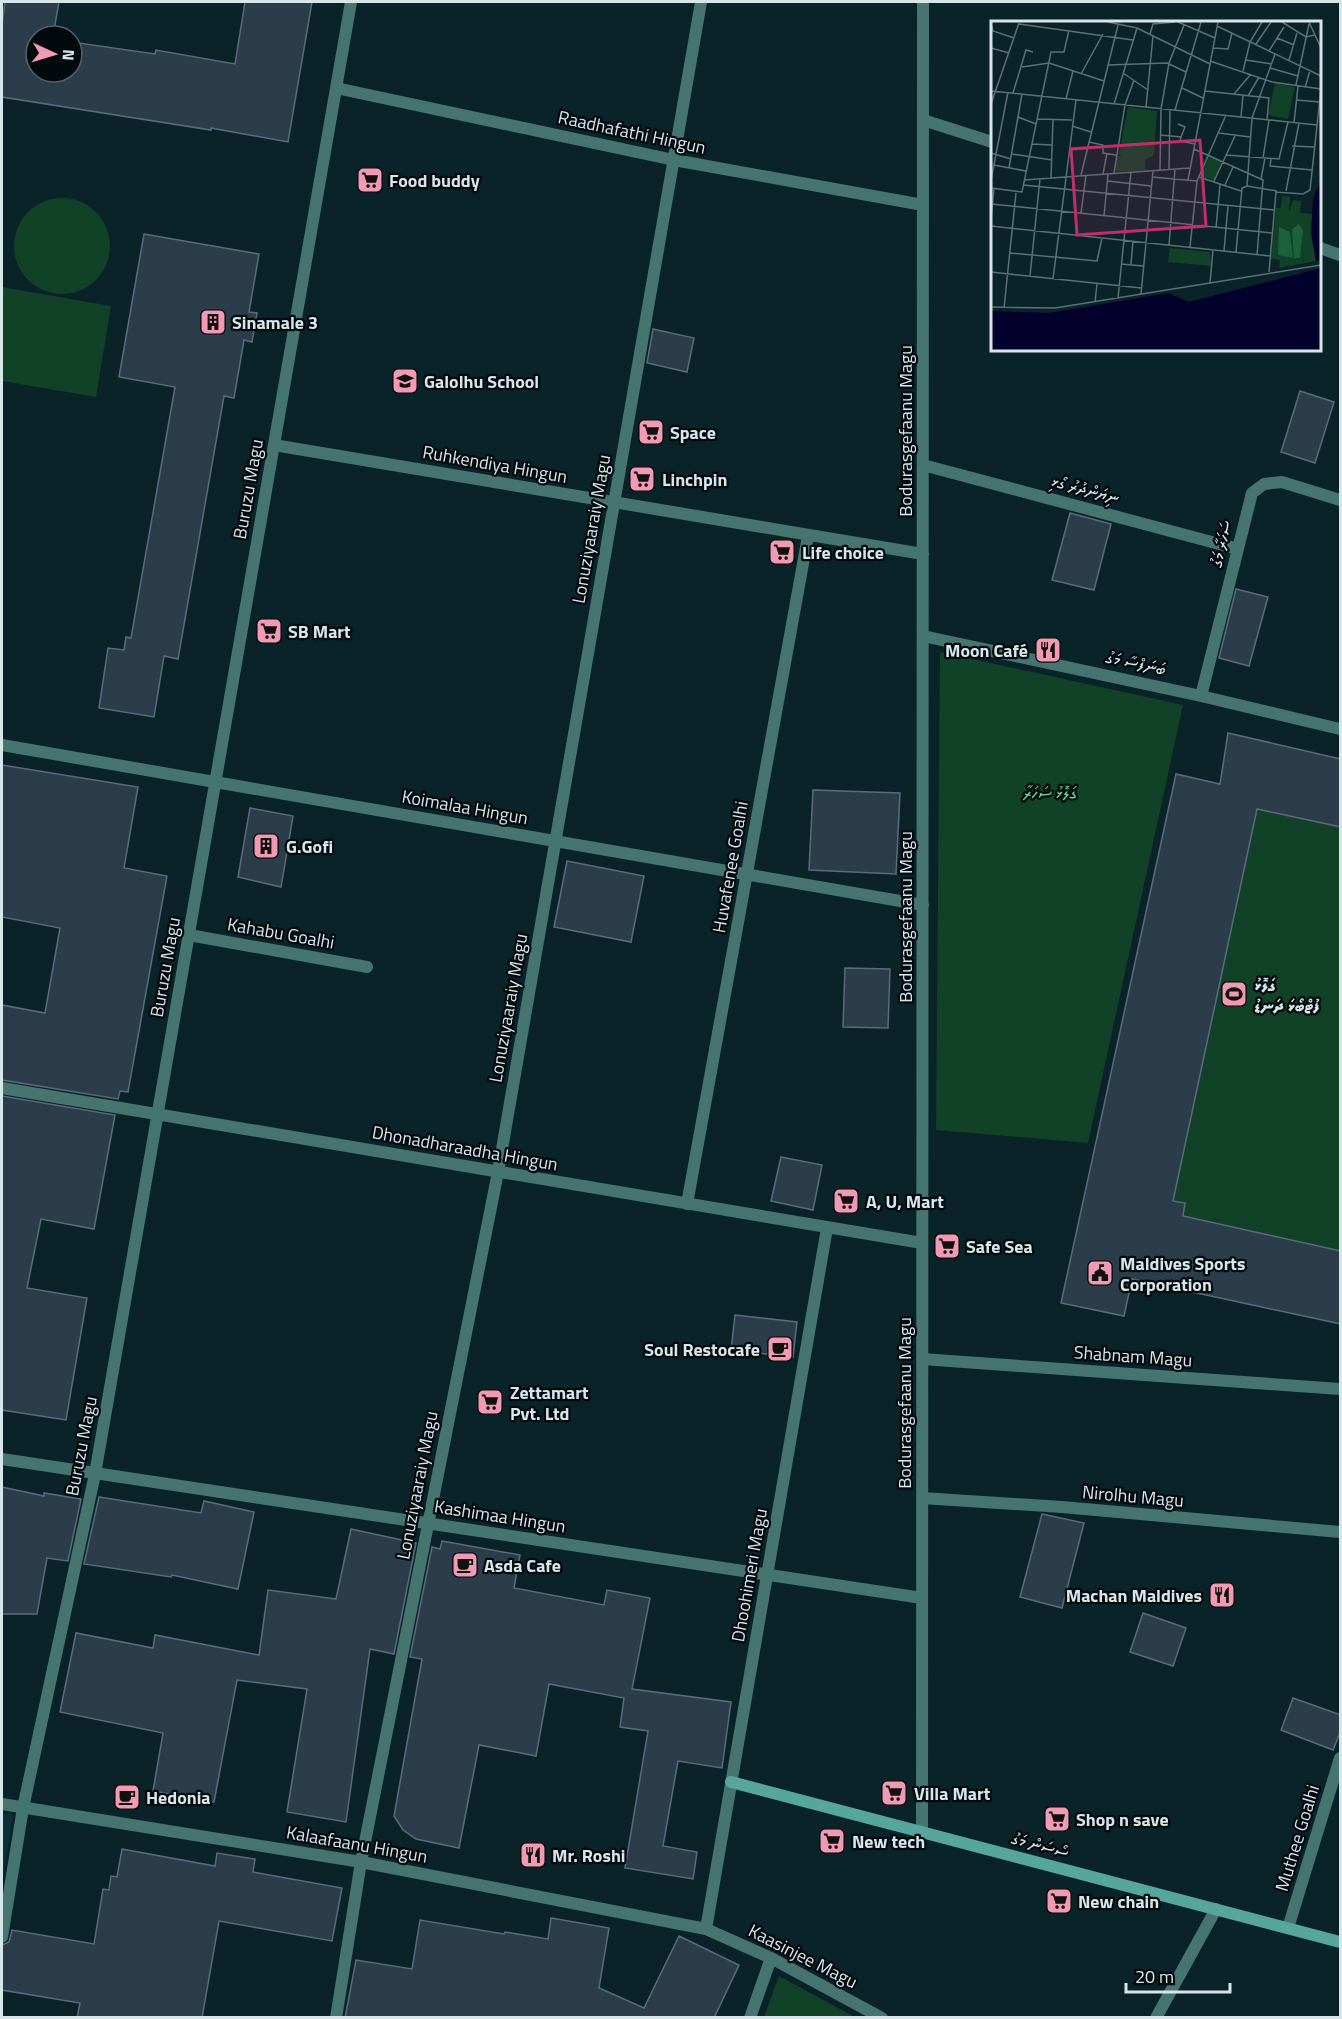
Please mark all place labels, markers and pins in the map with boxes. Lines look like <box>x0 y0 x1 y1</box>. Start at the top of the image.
supermarket icon: Food buddy <box>355 165 385 195</box>
place label: Food buddy <box>389 167 480 194</box>
building icon: Sinamale 3 <box>198 307 228 337</box>
place label: Sinamale 3 <box>232 309 318 336</box>
school or university icon: Galolhu School <box>390 366 420 396</box>
place label: Galolhu School <box>424 368 539 395</box>
supermarket icon: Space <box>636 417 666 447</box>
place label: Space <box>670 419 716 446</box>
supermarket icon: Linchpin <box>627 464 657 494</box>
place label: Linchpin <box>662 466 727 493</box>
supermarket icon: Life choice <box>767 537 797 567</box>
place label: Life choice <box>802 539 884 566</box>
supermarket icon: SB Mart <box>254 616 284 646</box>
place label: SB Mart <box>288 618 351 645</box>
restaurant icon: Moon Café <box>1033 635 1063 665</box>
place label: Moon Café <box>945 637 1028 664</box>
building icon: G.Gofi <box>251 831 281 861</box>
place label: G.Gofi <box>286 833 333 860</box>
place label: ގަލޮޅު ފުޓްބޯޅަ ދަނޑު <box>1254 971 1320 1019</box>
sports icon: ގަލޮޅު ފުޓްބޯޅަ ދަނޑު <box>1219 979 1249 1009</box>
supermarket icon: A, U, Mart <box>831 1186 861 1216</box>
place label: A, U, Mart <box>866 1188 944 1215</box>
supermarket icon: Safe Sea <box>932 1231 962 1261</box>
place label: Safe Sea <box>966 1233 1033 1260</box>
place label: Maldives Sports Corporation <box>1120 1250 1245 1298</box>
public building icon: Maldives Sports Corporation <box>1085 1258 1115 1288</box>
cafe icon: Soul Restocafe <box>765 1334 795 1364</box>
place label: Soul Restocafe <box>644 1336 760 1363</box>
place label: Zettamart Pvt. Ltd <box>510 1379 589 1427</box>
supermarket icon: Zettamart Pvt. Ltd <box>475 1387 505 1417</box>
cafe icon: Asda Cafe <box>450 1550 480 1580</box>
place label: Asda Cafe <box>484 1552 561 1579</box>
restaurant icon: Machan Maldives <box>1207 1580 1237 1610</box>
place label: Machan Maldives <box>1066 1582 1202 1609</box>
supermarket icon: Villa Mart <box>879 1778 909 1808</box>
place label: Villa Mart <box>914 1780 991 1807</box>
cafe icon: Hedonia <box>112 1782 142 1812</box>
place label: Hedonia <box>146 1784 211 1811</box>
supermarket icon: Shop n save <box>1042 1804 1072 1834</box>
place label: Shop n save <box>1076 1806 1169 1833</box>
supermarket icon: New tech <box>817 1826 847 1856</box>
place label: New tech <box>852 1828 925 1855</box>
restaurant icon: Mr. Roshi <box>518 1840 548 1870</box>
place label: Mr. Roshi <box>552 1842 625 1869</box>
supermarket icon: New chain <box>1044 1886 1074 1916</box>
place label: New chain <box>1078 1888 1159 1915</box>

